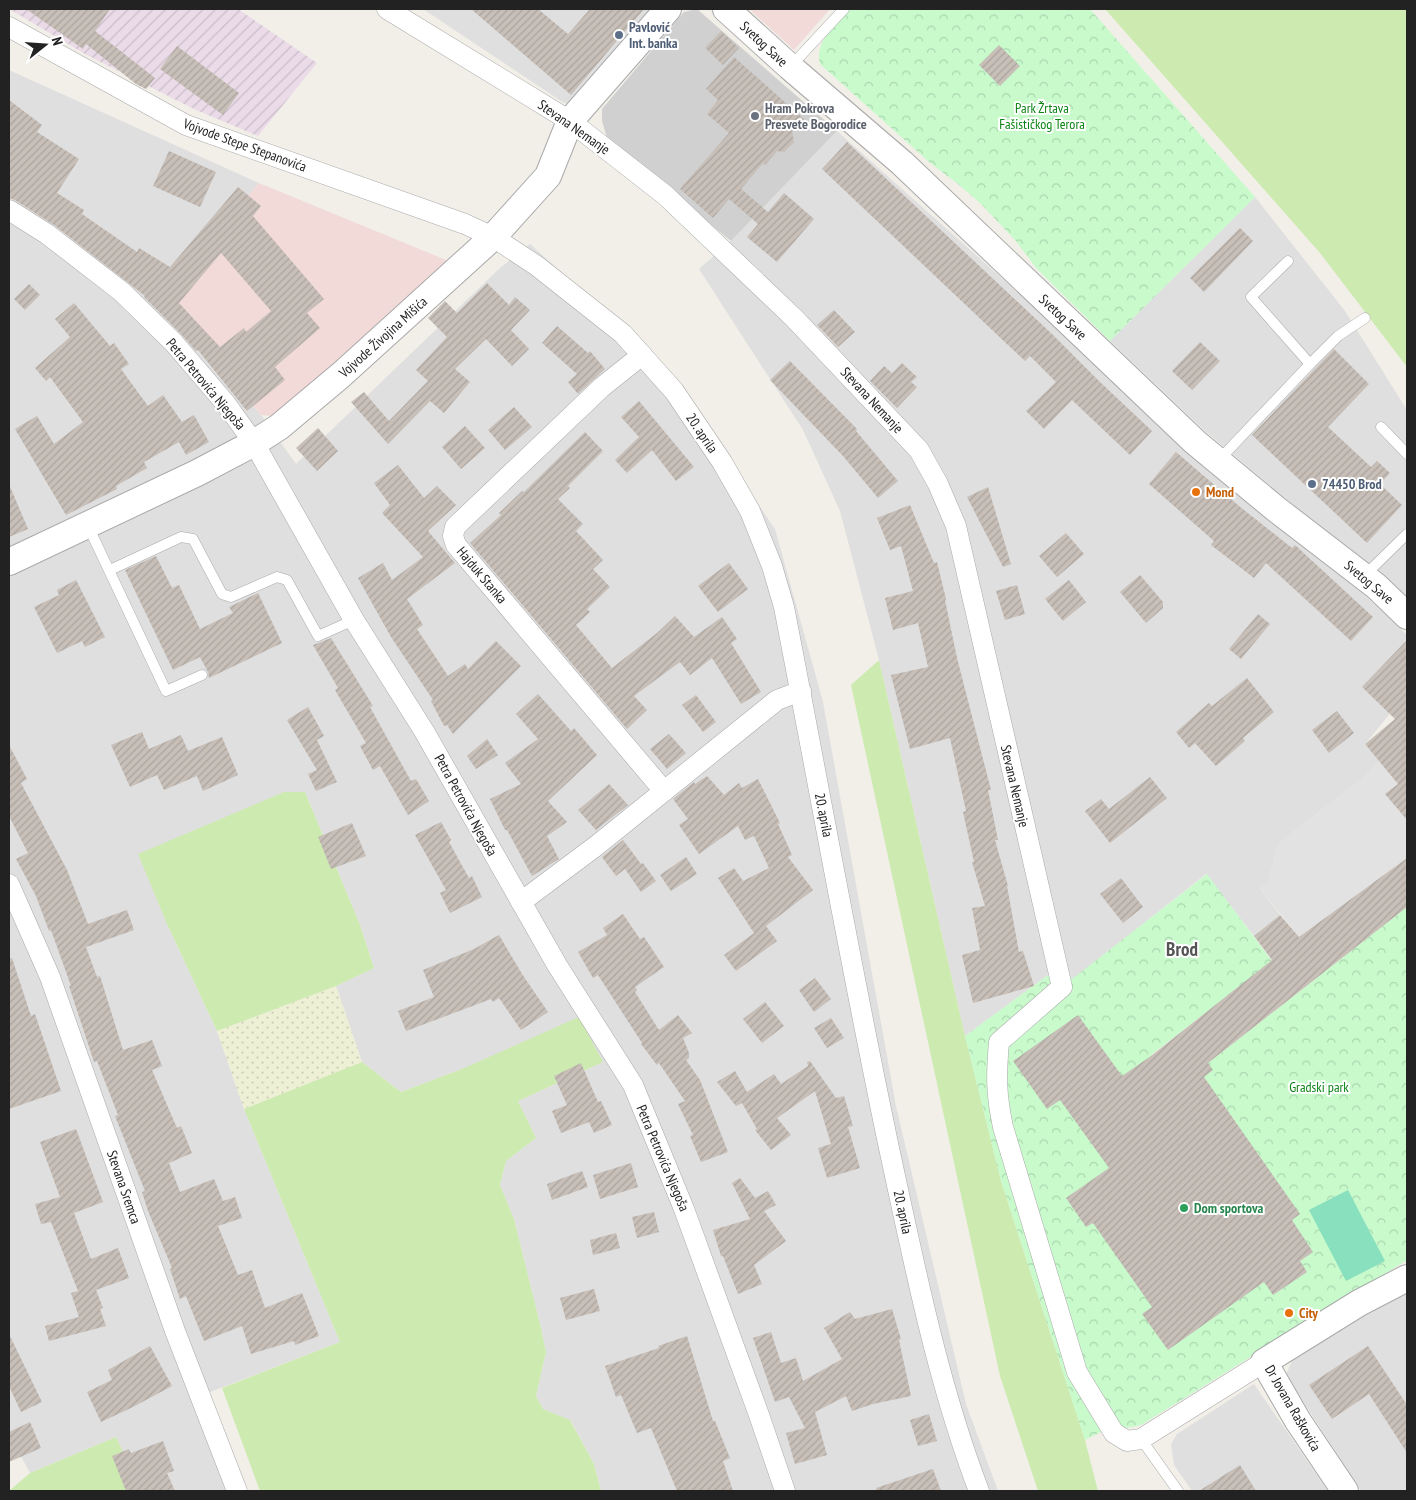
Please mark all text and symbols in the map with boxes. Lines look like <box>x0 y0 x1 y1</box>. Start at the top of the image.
street label: Svetog Save <box>736 17 792 71</box>
place label: Pavlović Int. banka <box>629 18 678 52</box>
north arrow <box>20 20 70 70</box>
marker: Pavlović Int. banka <box>613 29 625 41</box>
text: N <box>48 35 67 47</box>
street label: Stevana Nemanje <box>534 96 614 159</box>
place label: Hram Pokrova Presvete Bogorodice <box>765 99 867 133</box>
park label: Park Žrtava Fašističkog Terora <box>999 99 1085 133</box>
marker: Hram Pokrova Presvete Bogorodice <box>749 110 761 122</box>
street label: Vojvode Stepe Stepanovića <box>180 114 309 176</box>
street label: Svetog Save <box>1035 290 1091 344</box>
street label: Vojvode Živojina Mišića <box>334 293 431 382</box>
street label: Petra Petrovića Njegoša <box>163 335 249 433</box>
street label: Stevana Nemanje <box>837 363 907 437</box>
street label: 20. aprila <box>682 409 722 457</box>
place label: 74450 Brod <box>1322 475 1382 493</box>
marker: 74450 Brod <box>1306 478 1318 490</box>
place label: Mond <box>1206 483 1234 501</box>
marker: Mond <box>1190 486 1202 498</box>
street label: Hajduk Stanka <box>453 543 511 607</box>
street label: Svetog Save <box>1341 556 1397 608</box>
street label: Stevana Nemanje <box>997 743 1033 829</box>
street label: Petra Petrovića Njegoša <box>431 751 501 859</box>
street label: 20. aprila <box>811 791 837 839</box>
district label: Brod <box>1166 937 1198 961</box>
park label: Gradski park <box>1289 1078 1349 1096</box>
street label: Petra Petrovića Njegoša <box>632 1102 694 1214</box>
street label: Stevana Sremca <box>103 1148 145 1226</box>
street label: 20. aprila <box>890 1188 916 1236</box>
place label: Dom sportova <box>1194 1199 1263 1217</box>
marker: Dom sportova <box>1178 1202 1190 1214</box>
place label: City <box>1299 1304 1318 1322</box>
marker: City <box>1283 1307 1295 1319</box>
street label: Dr Jovana Raškovića <box>1261 1362 1325 1454</box>

